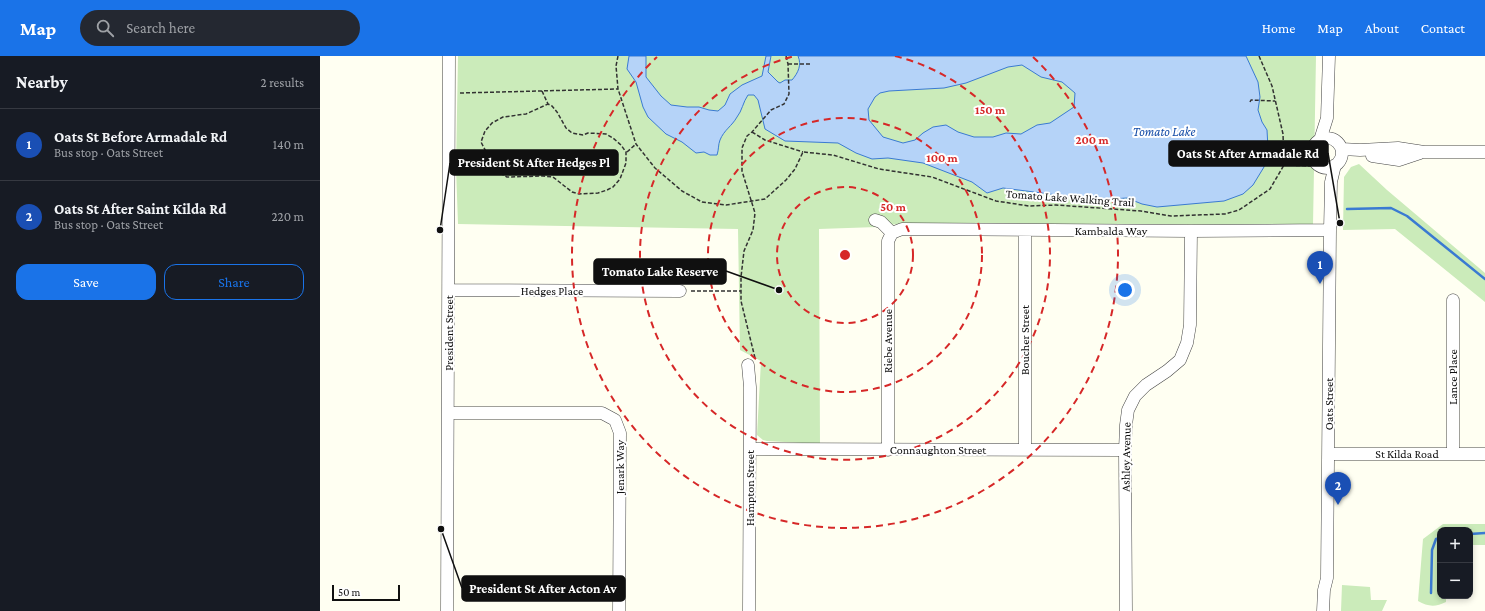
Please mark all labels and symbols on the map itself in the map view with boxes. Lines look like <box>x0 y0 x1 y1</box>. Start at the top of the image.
text: 150 m <box>975 103 1006 117</box>
water label: Tomato Lake <box>1133 124 1195 139</box>
text: 200 m <box>1075 133 1109 147</box>
callout: Oats St After Armadale Rd <box>1169 141 1328 166</box>
text: Oats St After Armadale Rd <box>1177 146 1319 161</box>
callout: President St After Hedges Pl <box>450 150 618 175</box>
text: 100 m <box>926 151 959 165</box>
text: President St After Hedges Pl <box>458 155 610 170</box>
street label: Tomato Lake Walking Trail <box>1005 187 1135 209</box>
text: 50 m <box>880 200 907 214</box>
street label: Kambalda Way <box>1075 224 1148 238</box>
centre of rings <box>838 248 852 262</box>
pin: 1 <box>1307 251 1333 284</box>
callout: Tomato Lake Reserve <box>594 259 726 284</box>
text: Tomato Lake Reserve <box>602 264 718 279</box>
your location <box>1115 280 1135 300</box>
street label: Hedges Place <box>521 284 583 298</box>
street label: President Street <box>442 294 456 371</box>
street label: Boucher Street <box>1018 304 1032 375</box>
street label: Riebe Avenue <box>881 309 895 373</box>
street label: Lance Place <box>1446 349 1460 405</box>
street label: Oats Street <box>1322 377 1336 430</box>
street label: Ashley Avenue <box>1118 422 1134 492</box>
street label: Jenark Way <box>613 439 627 495</box>
street label: Connaughton Street <box>890 443 987 457</box>
street label: St Kilda Road <box>1375 447 1439 461</box>
street label: Hampton Street <box>743 449 757 526</box>
pin: 2 <box>1325 472 1351 505</box>
callout: President St After Acton Av <box>462 576 625 601</box>
text: President St After Acton Av <box>469 581 617 596</box>
scale bar <box>332 583 400 602</box>

